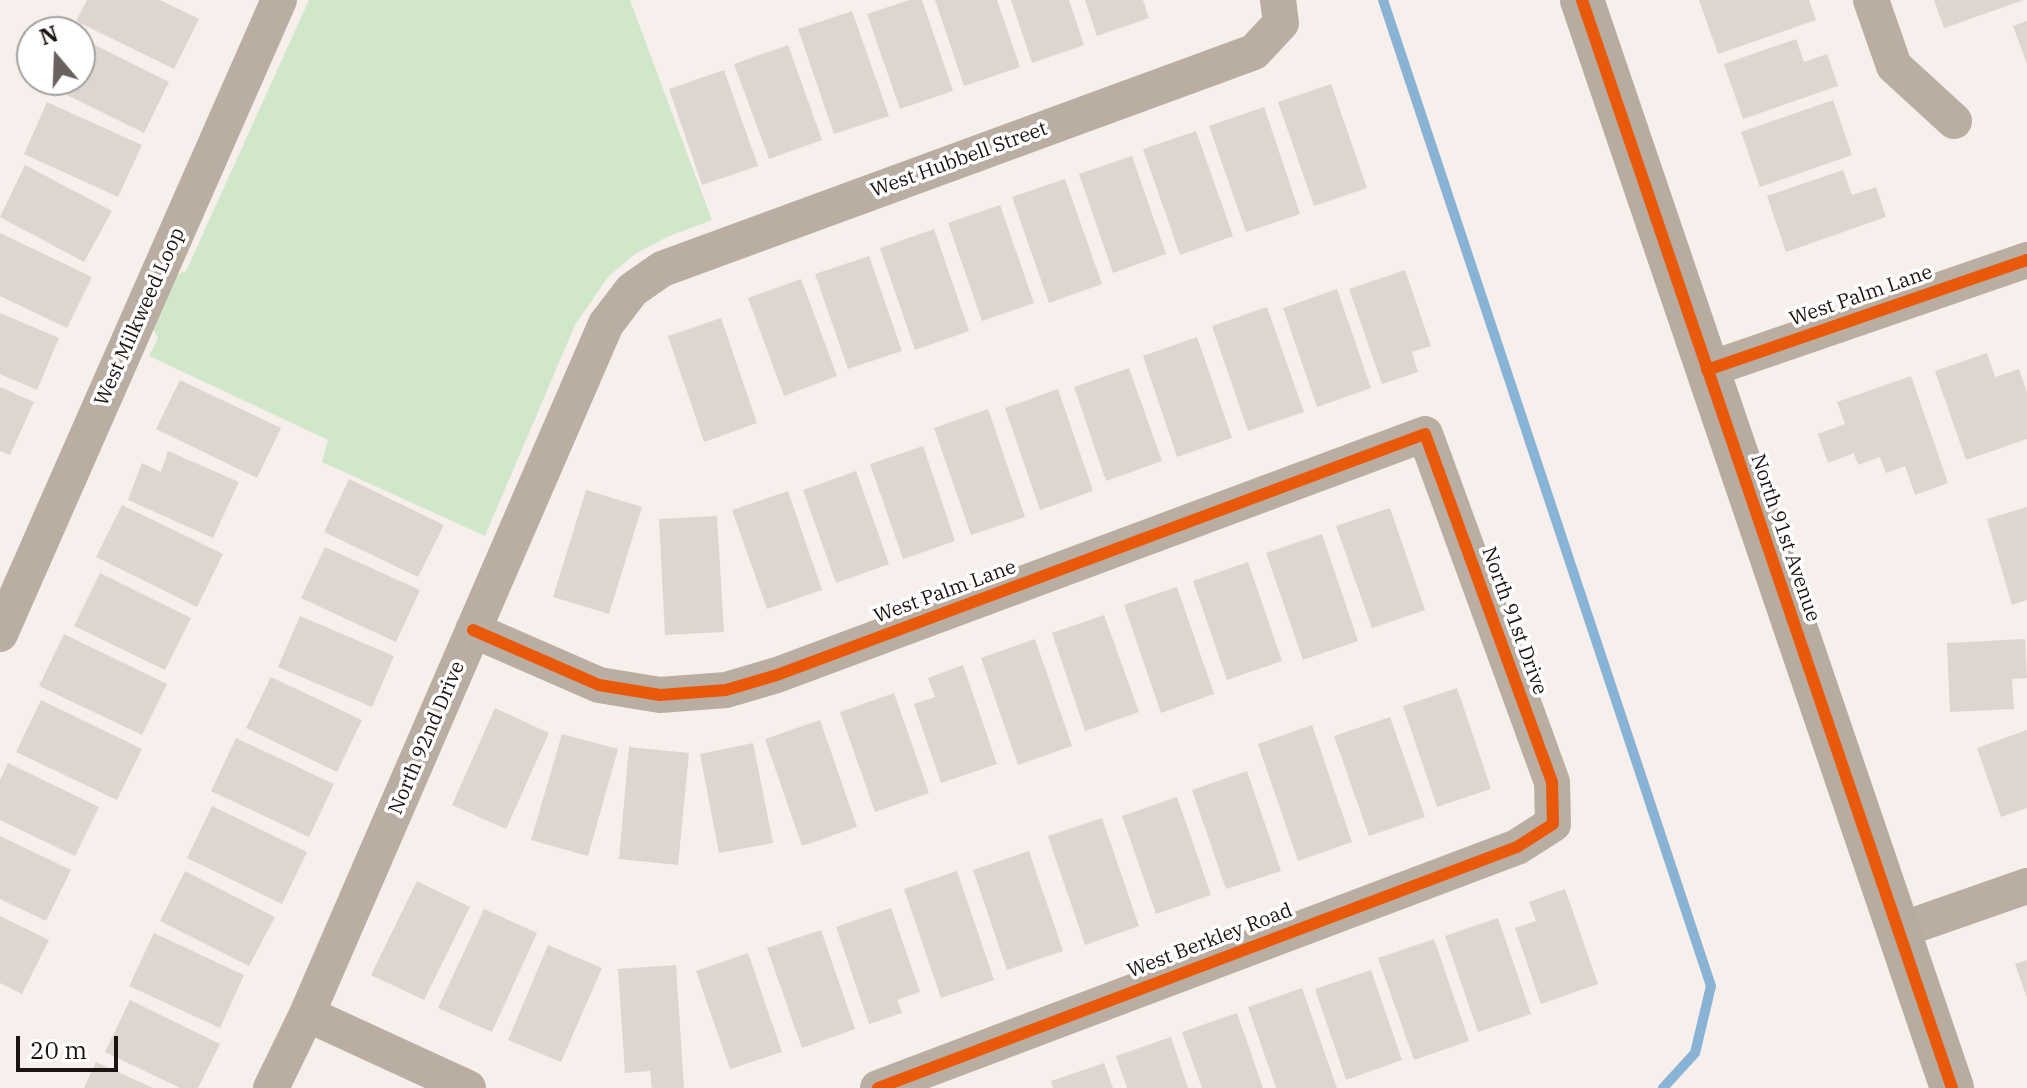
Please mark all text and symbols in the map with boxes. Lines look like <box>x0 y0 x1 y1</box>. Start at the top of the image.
north arrow <box>16 16 96 96</box>
text: N <box>36 18 62 51</box>
street label: West Hubbell Street <box>867 117 1051 203</box>
street label: West Milkweed Loop <box>90 224 190 410</box>
street label: West Palm Lane <box>1786 260 1936 332</box>
street label: North 91st Avenue <box>1745 451 1825 625</box>
street label: North 91st Drive <box>1476 544 1552 698</box>
street label: West Palm Lane <box>871 555 1019 629</box>
street label: North 92nd Drive <box>384 658 470 818</box>
street label: West Berkley Road <box>1124 898 1296 984</box>
scale bar <box>20 1020 122 1070</box>
text: 20 m <box>30 1034 87 1066</box>

